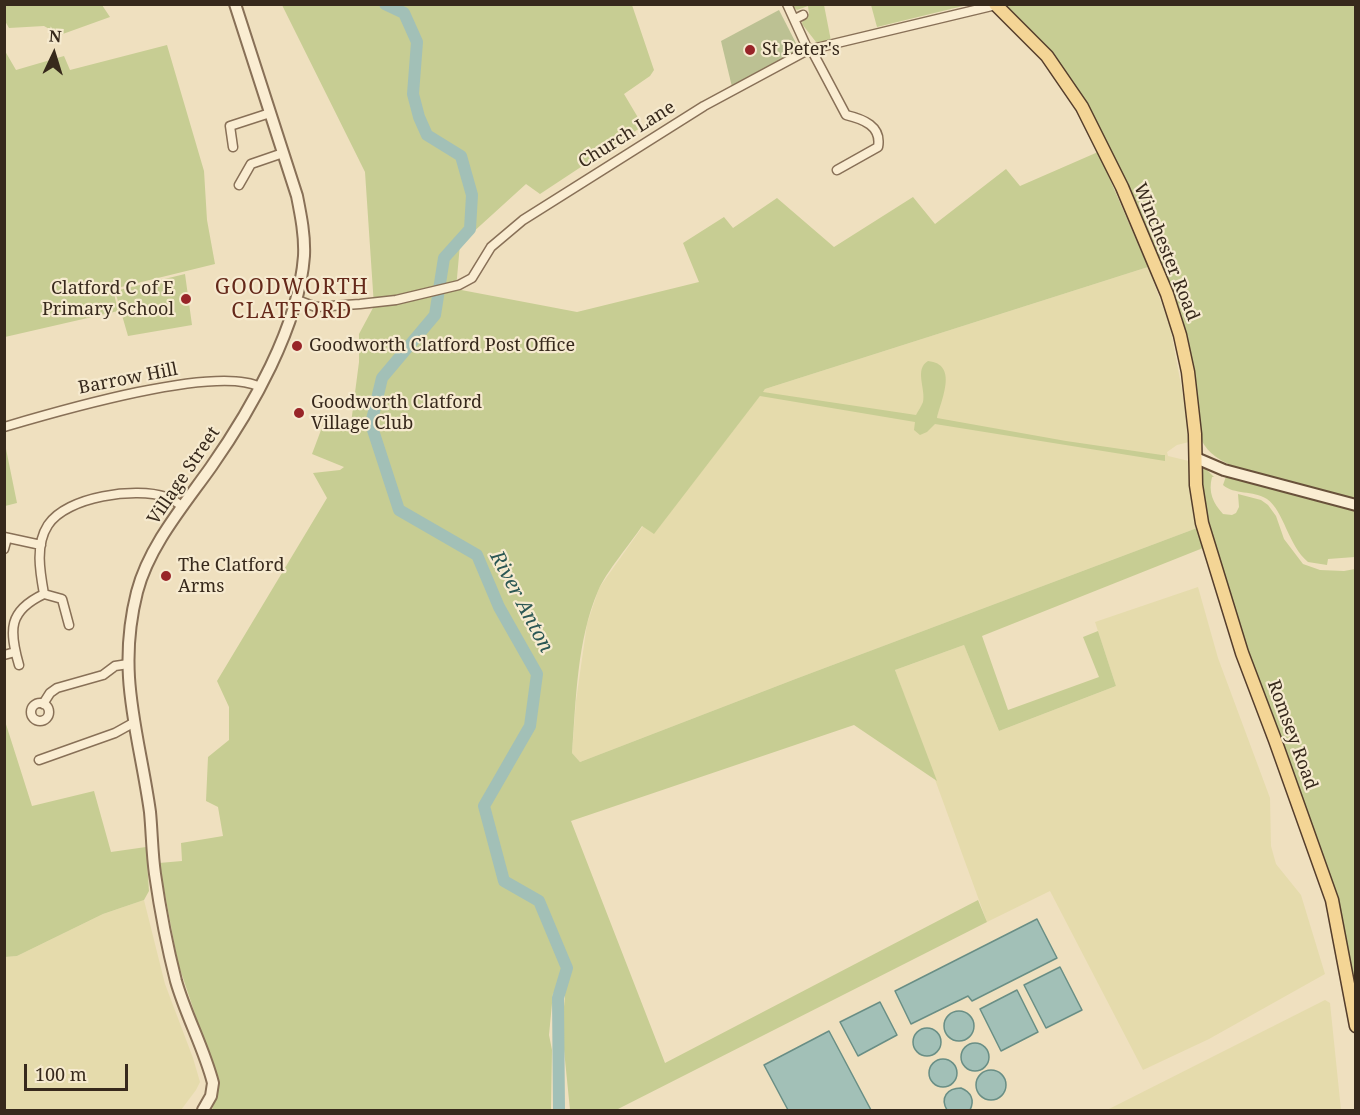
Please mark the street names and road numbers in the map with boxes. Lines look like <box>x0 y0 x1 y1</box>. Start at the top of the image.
street label: Church Lane <box>575 97 679 173</box>
street label: Winchester Road <box>1128 180 1204 324</box>
street label: Barrow Hill <box>77 359 179 399</box>
street label: Village Street <box>143 423 225 529</box>
street label: Romsey Road <box>1262 677 1322 793</box>

